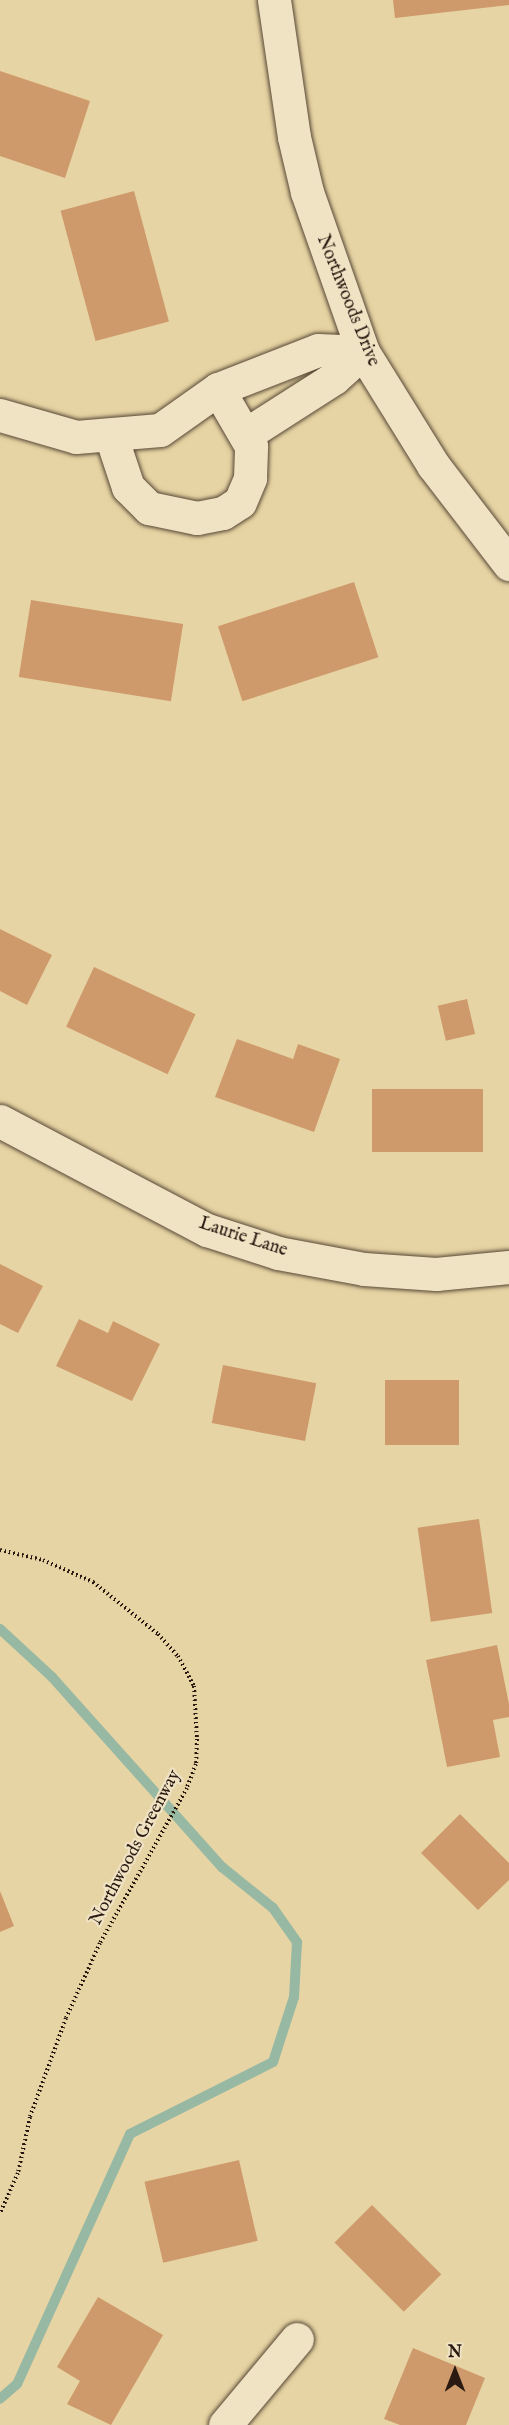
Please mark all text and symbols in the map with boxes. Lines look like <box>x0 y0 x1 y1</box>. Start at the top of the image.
street label: Northwoods Drive <box>311 232 383 370</box>
street label: Laurie Lane <box>196 1214 290 1262</box>
street label: Northwoods Greenway <box>86 1767 186 1929</box>
north arrow <box>425 2341 485 2401</box>
text: N <box>448 2343 462 2363</box>

